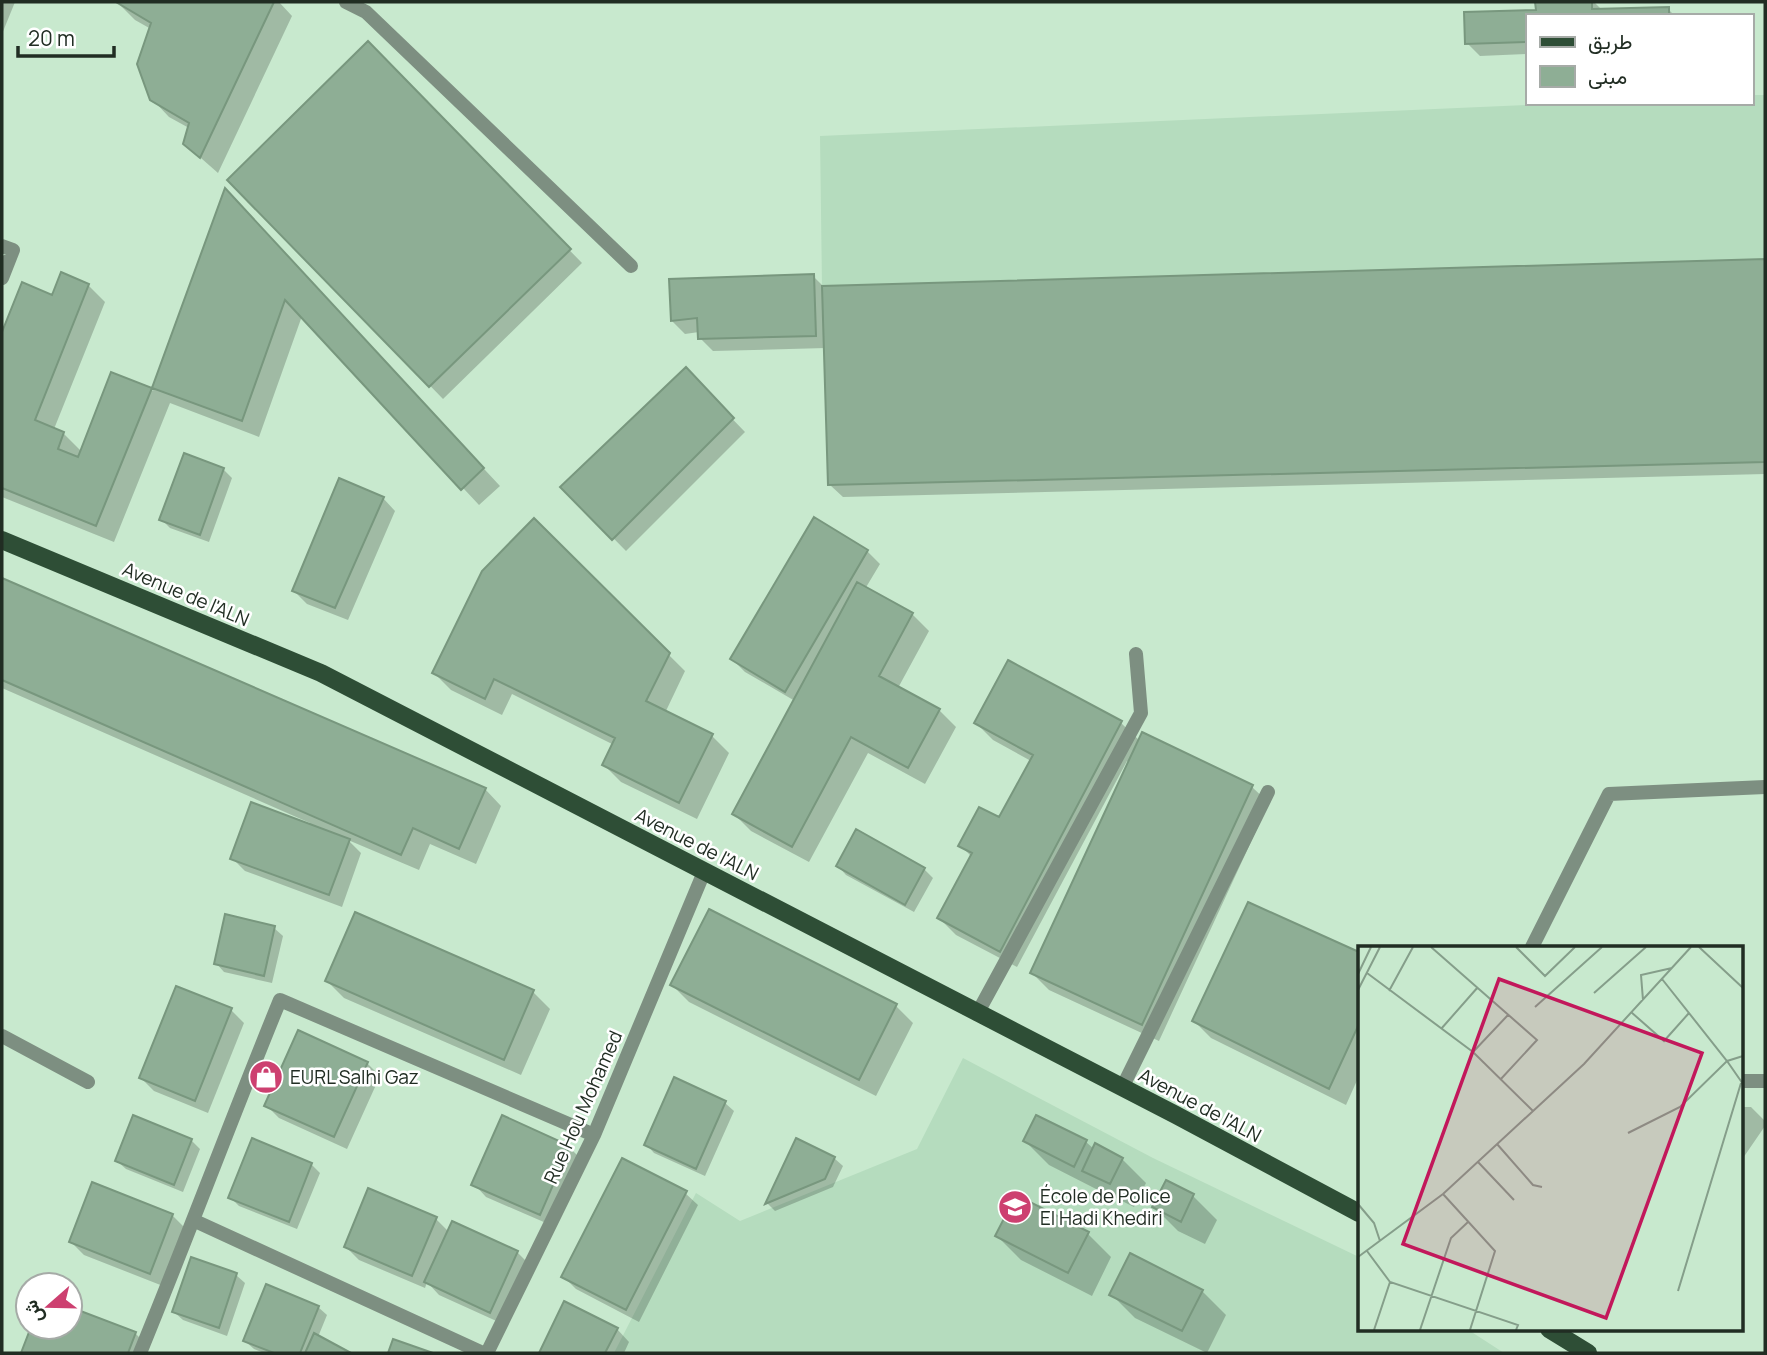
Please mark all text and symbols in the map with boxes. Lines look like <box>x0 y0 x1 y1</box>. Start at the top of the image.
scale bar <box>18 14 114 58</box>
legend <box>1526 14 1753 105</box>
text: 20 m <box>28 24 75 52</box>
text: طريق <box>1588 27 1633 55</box>
text: مبنى <box>1588 62 1627 90</box>
street label: Avenue de l'ALN <box>119 556 253 632</box>
street label: Avenue de l'ALN <box>631 802 763 886</box>
inset map <box>1358 946 1742 1330</box>
street label: Rue Hou Mohamed <box>538 1026 628 1188</box>
shop icon: EURL Salhi Gaz <box>247 1058 285 1096</box>
street label: Avenue de l'ALN <box>1134 1062 1266 1148</box>
place label: EURL Salhi Gaz <box>290 1064 419 1090</box>
place label: École de Police El Hadi Khediri <box>1040 1183 1171 1231</box>
school or university icon: École de Police El Hadi Khediri <box>996 1188 1034 1226</box>
north arrow <box>14 1271 84 1341</box>
text: ش <box>17 1296 49 1327</box>

